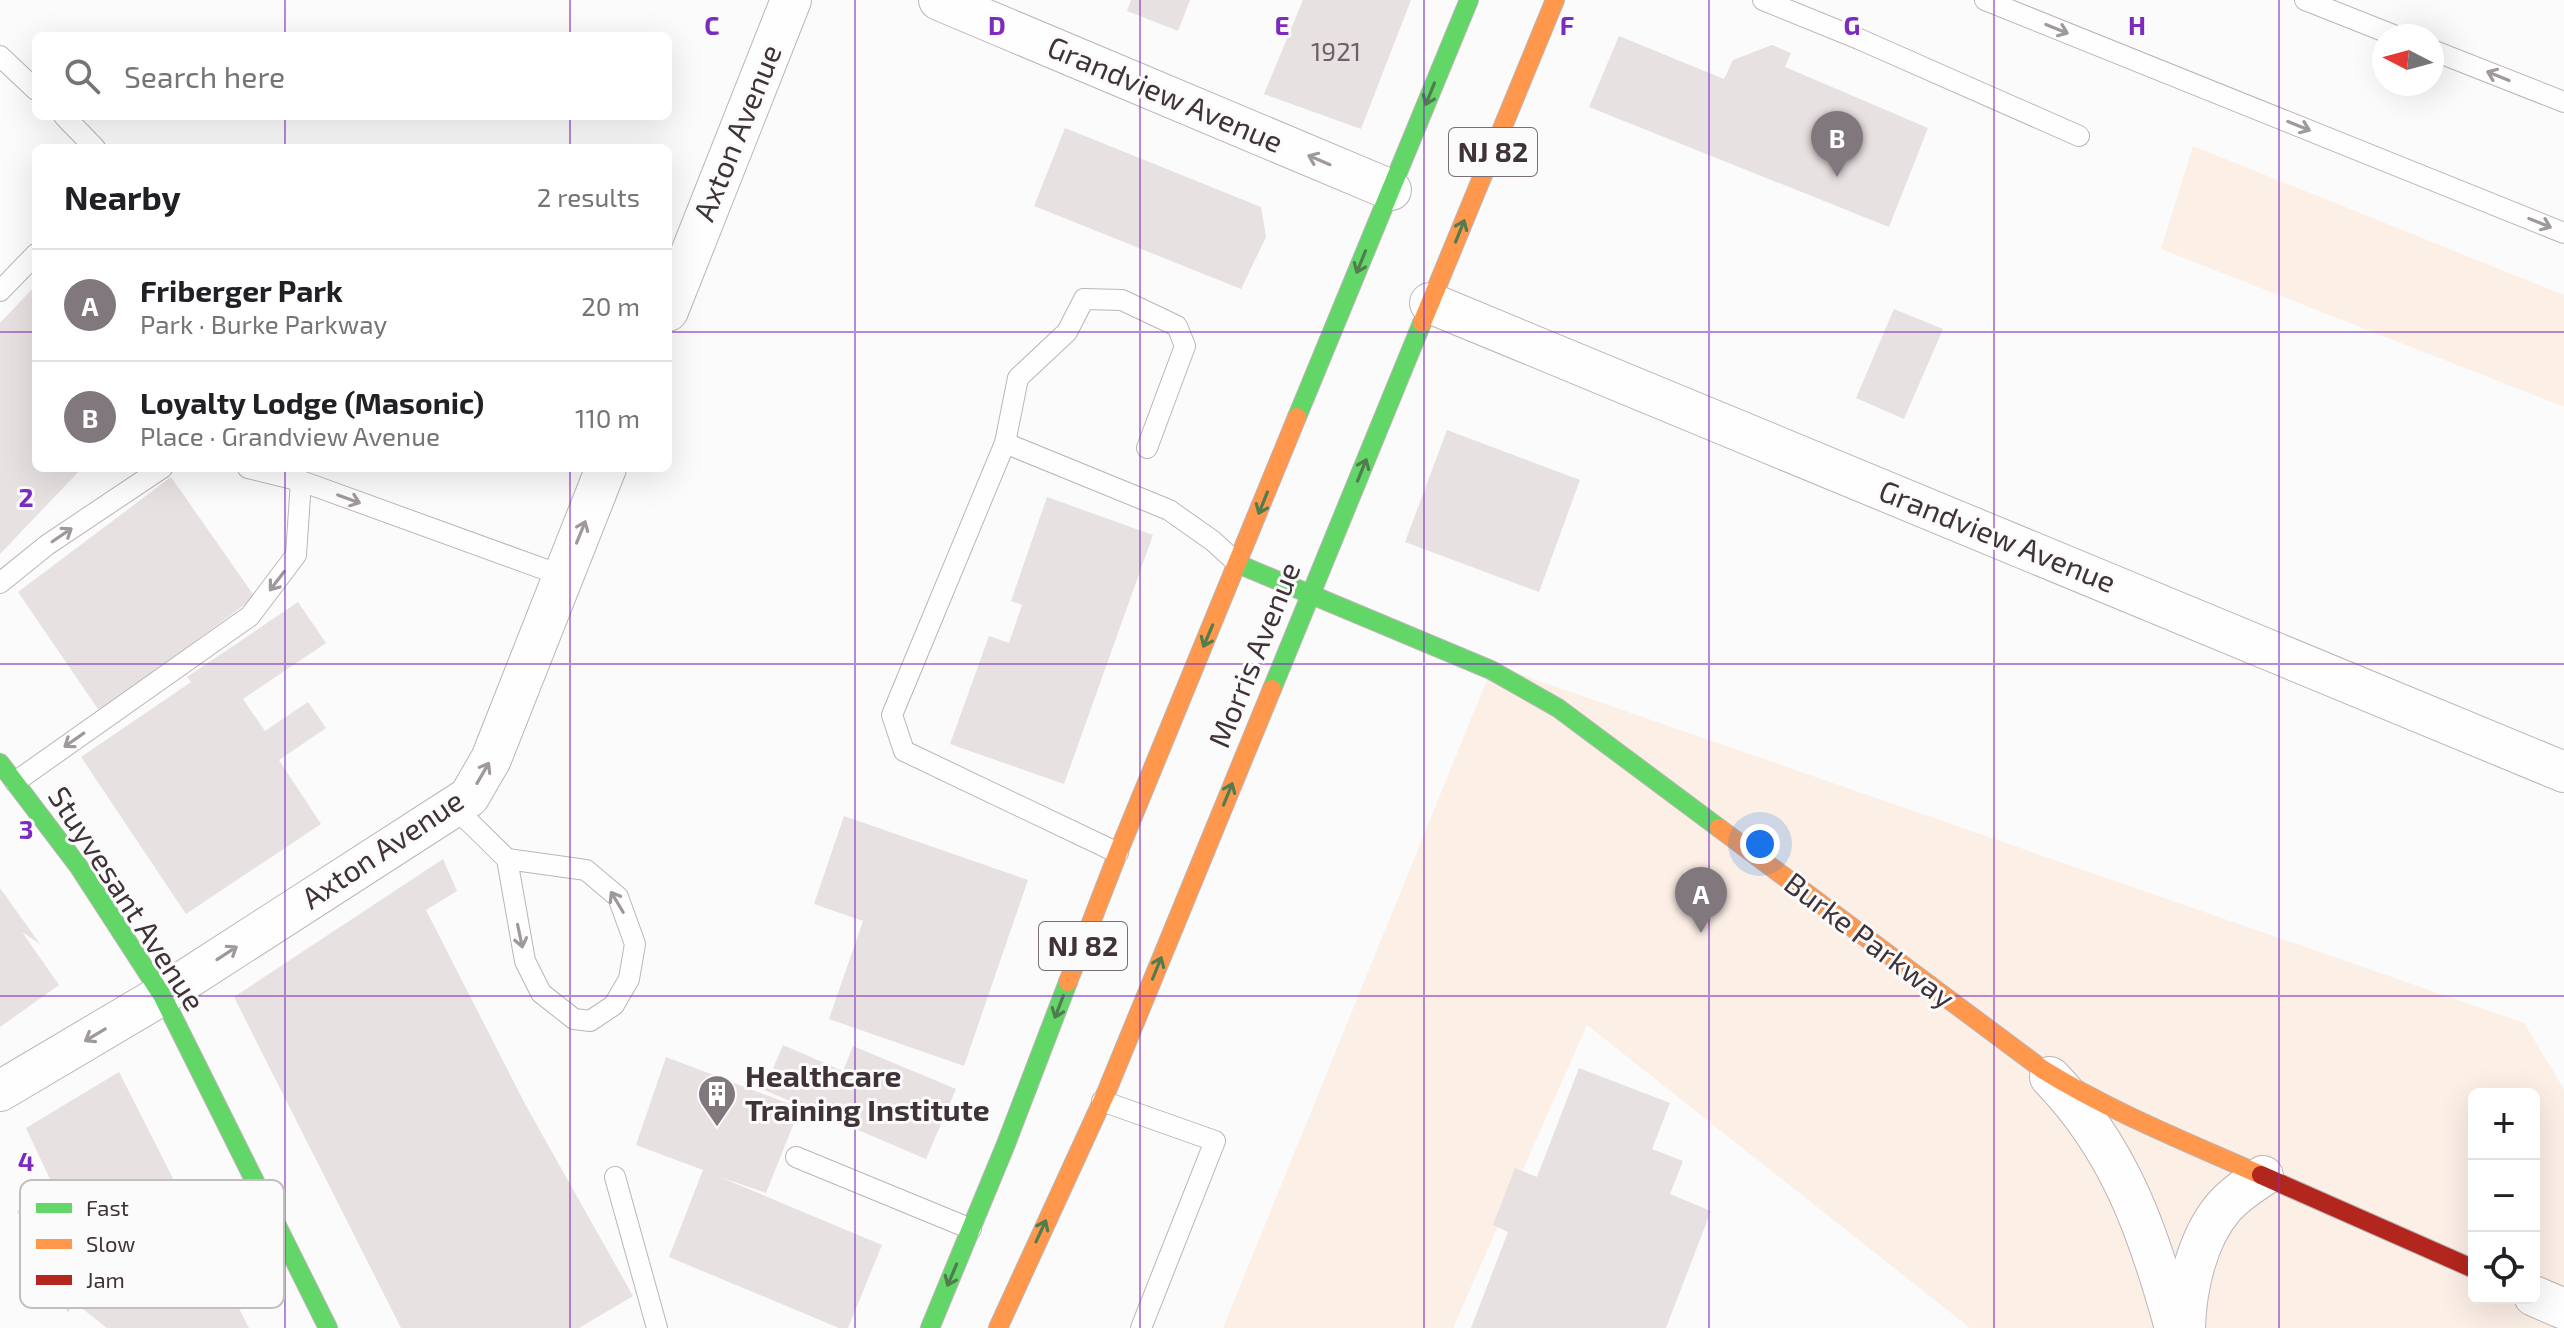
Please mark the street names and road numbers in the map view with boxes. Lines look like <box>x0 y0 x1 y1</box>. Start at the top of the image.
street label: Grandview Avenue <box>1043 27 1289 159</box>
street label: Axton Avenue <box>684 39 788 226</box>
road number: NJ 82 <box>1449 128 1537 176</box>
street label: Grandview Avenue <box>1874 471 2121 599</box>
street label: Morris Avenue <box>1200 556 1307 752</box>
street label: Stuyvesant Avenue <box>42 779 214 1017</box>
street label: Axton Avenue <box>294 781 469 916</box>
street label: Burke Parkway <box>1778 864 1962 1015</box>
road number: NJ 82 <box>1039 922 1127 970</box>

